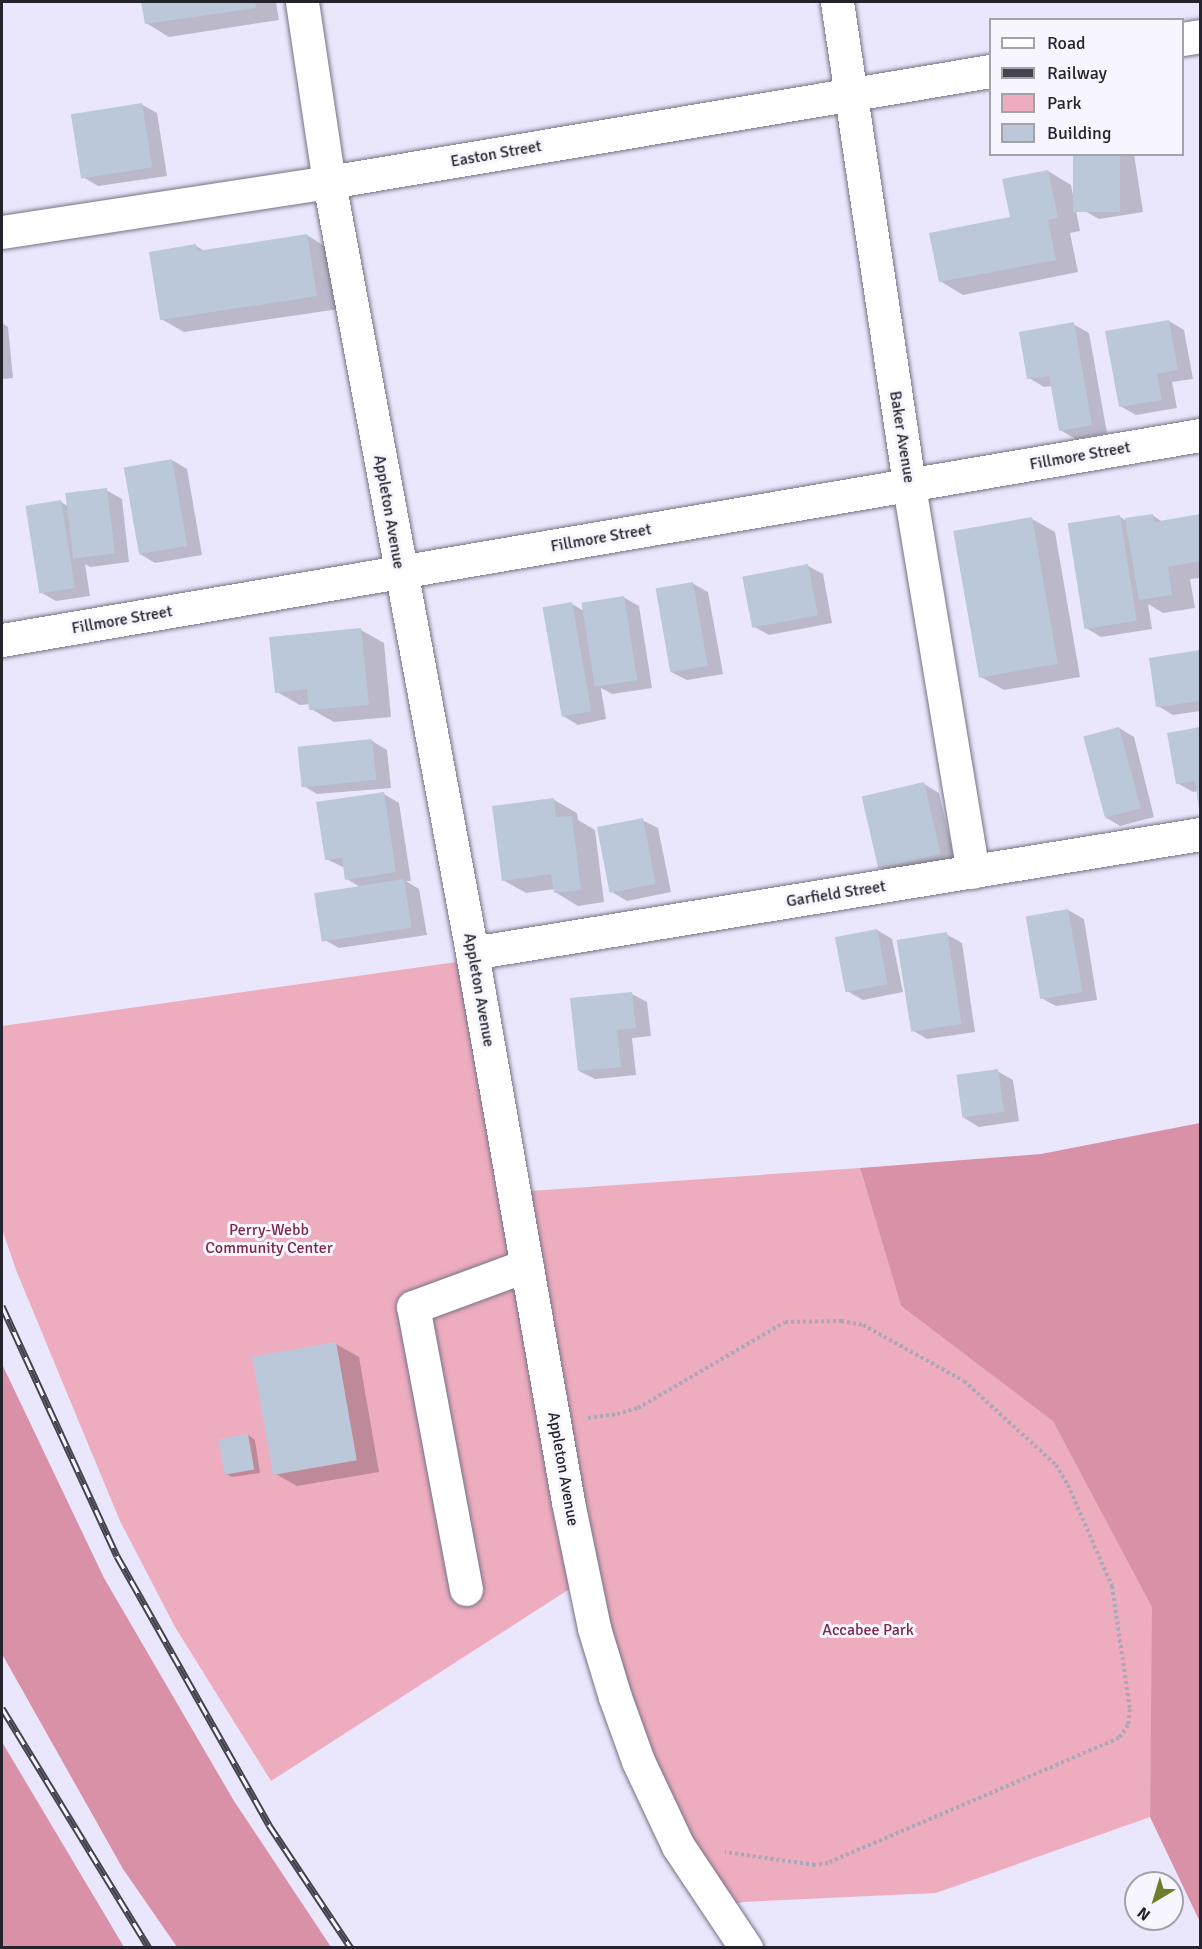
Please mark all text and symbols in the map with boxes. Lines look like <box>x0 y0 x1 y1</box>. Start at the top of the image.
legend <box>989 18 1184 156</box>
text: Road <box>1047 32 1086 54</box>
text: Railway <box>1047 62 1107 84</box>
text: Park <box>1047 92 1082 114</box>
text: Building <box>1047 122 1111 144</box>
street label: Easton Street <box>449 137 543 171</box>
street label: Baker Avenue <box>885 390 919 484</box>
street label: Fillmore Street <box>1028 438 1132 474</box>
street label: Appleton Avenue <box>370 454 408 570</box>
street label: Fillmore Street <box>549 520 653 556</box>
street label: Fillmore Street <box>70 602 174 638</box>
street label: Garfield Street <box>785 877 887 911</box>
street label: Appleton Avenue <box>460 932 498 1048</box>
park label: Perry-Webb Community Center <box>205 1220 333 1258</box>
street label: Appleton Avenue <box>544 1411 582 1527</box>
park label: Accabee Park <box>822 1620 914 1640</box>
north arrow <box>1124 1871 1184 1931</box>
text: N <box>1134 1902 1155 1925</box>

